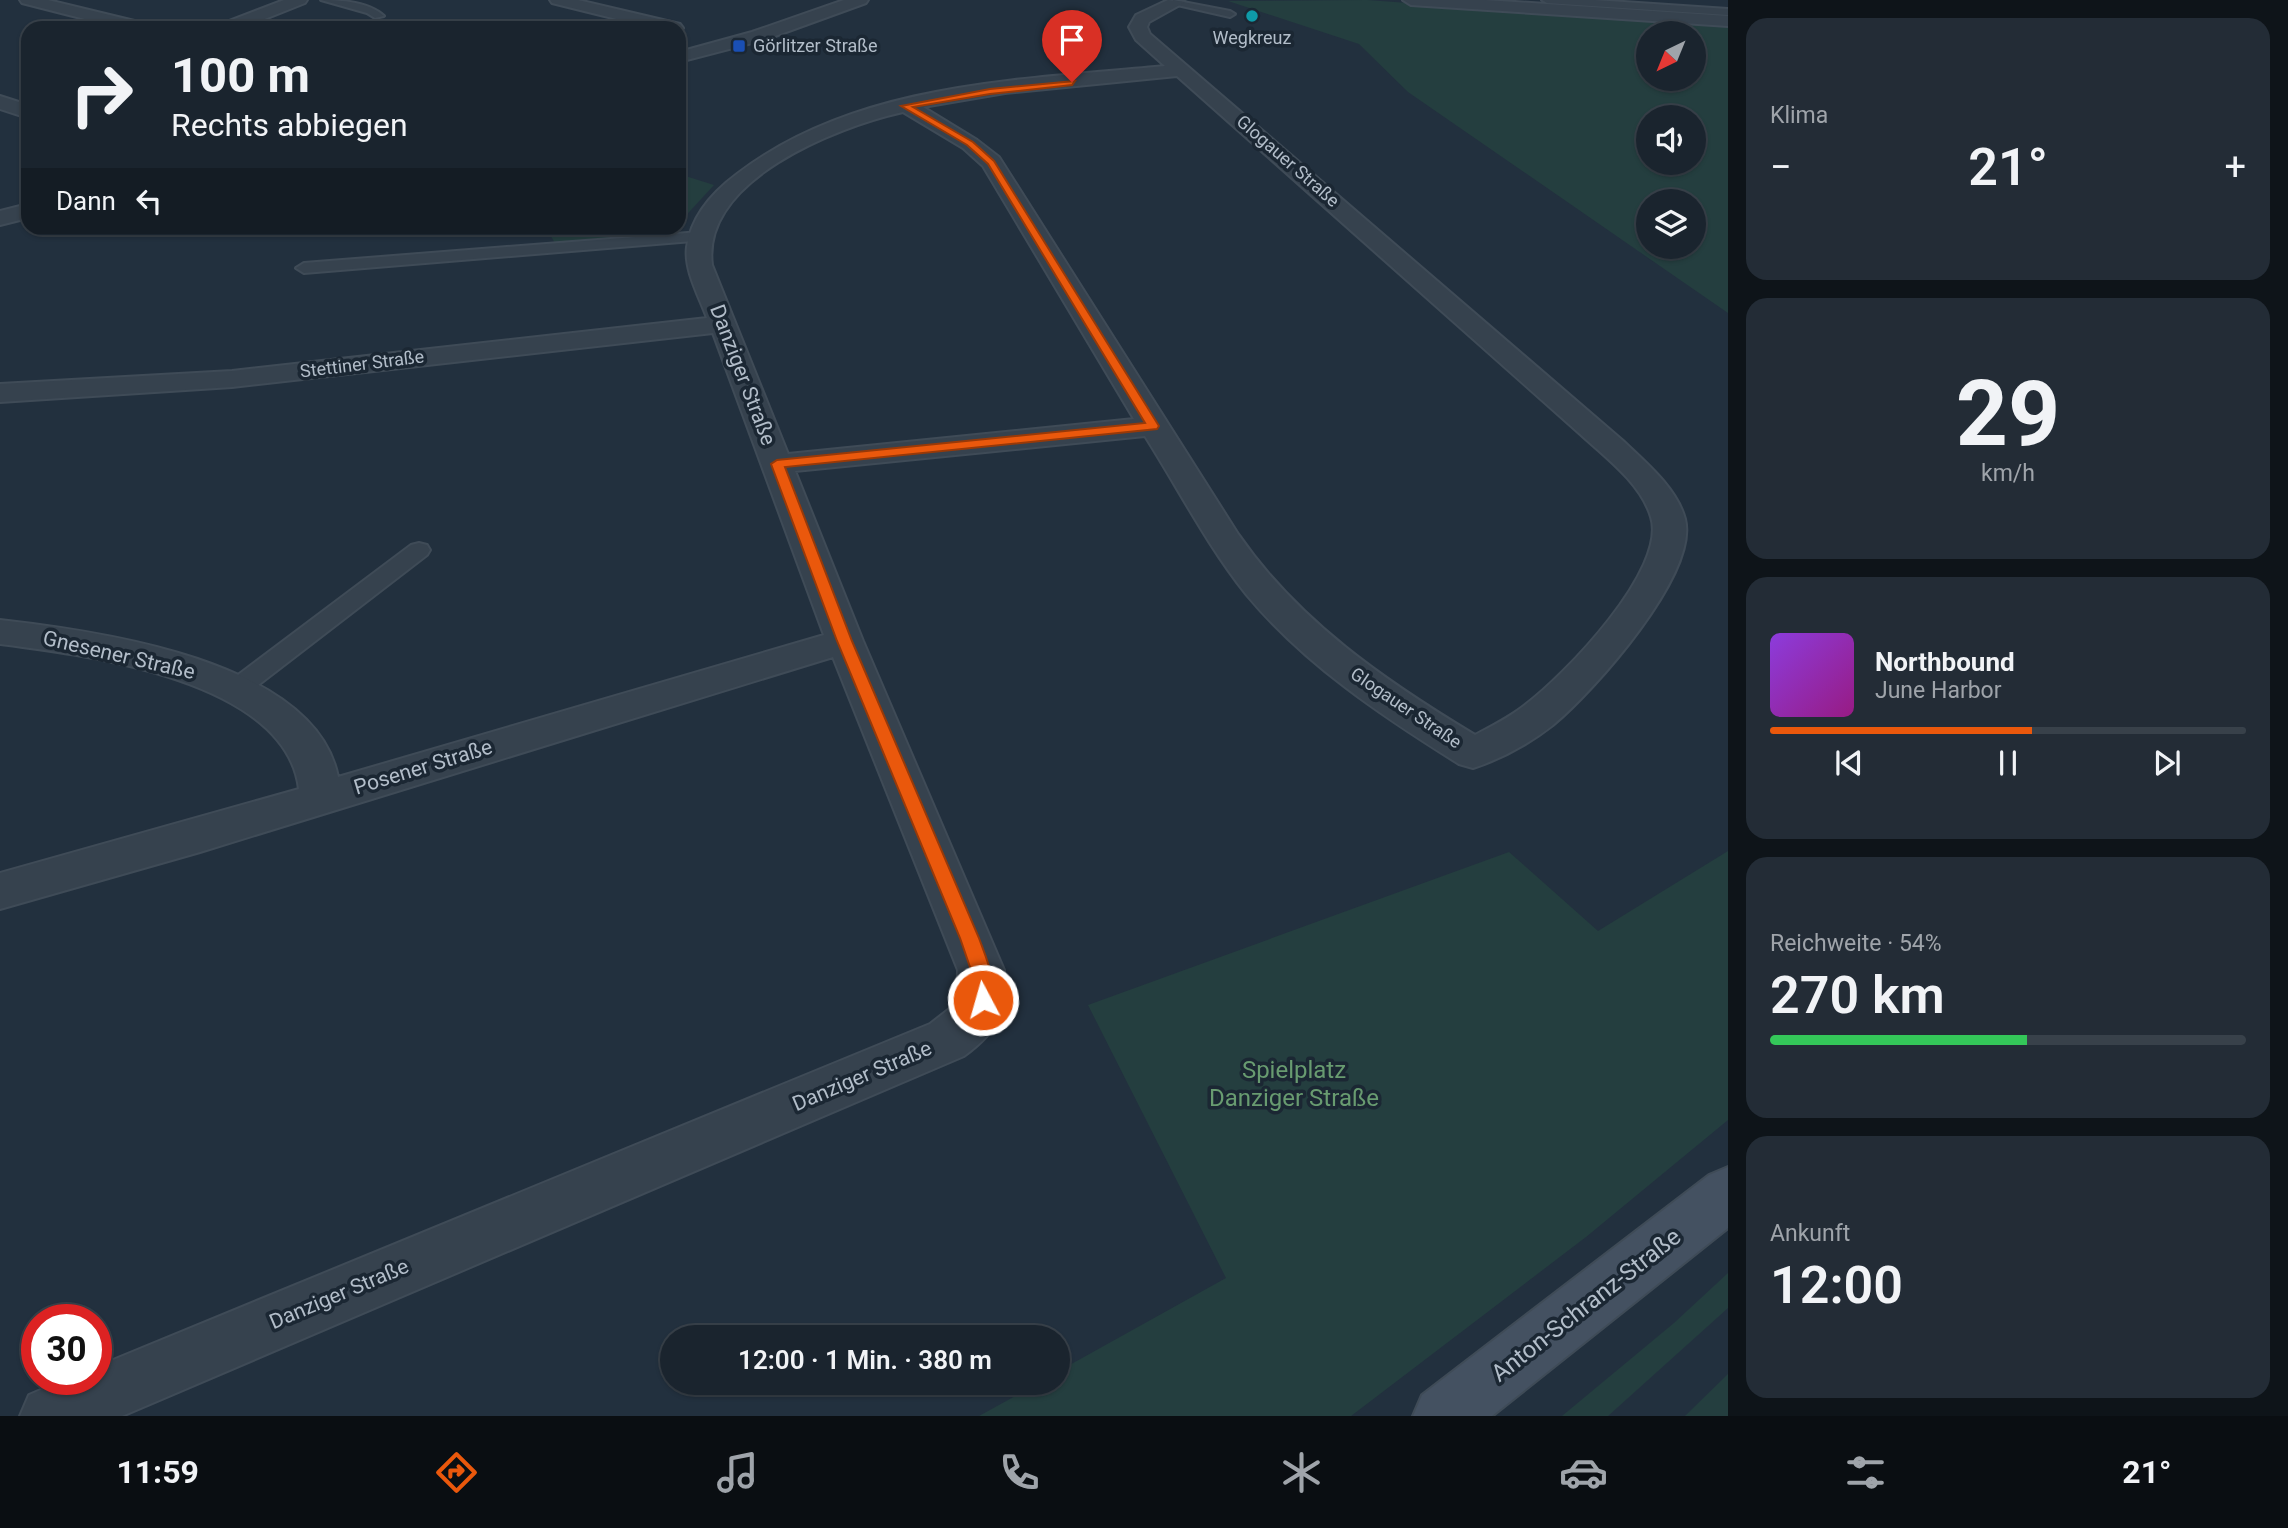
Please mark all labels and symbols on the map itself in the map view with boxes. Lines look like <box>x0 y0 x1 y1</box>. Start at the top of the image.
marker: Wegkreuz <box>1244 8 1260 24</box>
pin <box>1042 10 1102 82</box>
north arrow <box>1636 21 1706 91</box>
place label: Wegkreuz <box>1213 27 1291 48</box>
place label: Görlitzer Straße <box>753 35 878 56</box>
marker: Görlitzer Straße <box>731 38 747 54</box>
street label: Glogauer Straße <box>1233 110 1344 211</box>
street label: Danziger Straße <box>705 301 781 449</box>
street label: Stettiner Straße <box>299 345 425 382</box>
street label: Gnesener Straße <box>41 626 197 684</box>
street label: Glogauer Straße <box>1347 663 1466 752</box>
street label: Posener Straße <box>351 735 495 799</box>
position arrow <box>946 963 1020 1037</box>
street label: Danziger Straße <box>789 1036 935 1116</box>
park label: Spielplatz Danziger Straße <box>1209 1056 1379 1112</box>
street label: Anton-Schranz-Straße <box>1486 1222 1686 1388</box>
street label: Danziger Straße <box>266 1254 412 1334</box>
speed limit sign: 30 <box>21 1304 112 1395</box>

